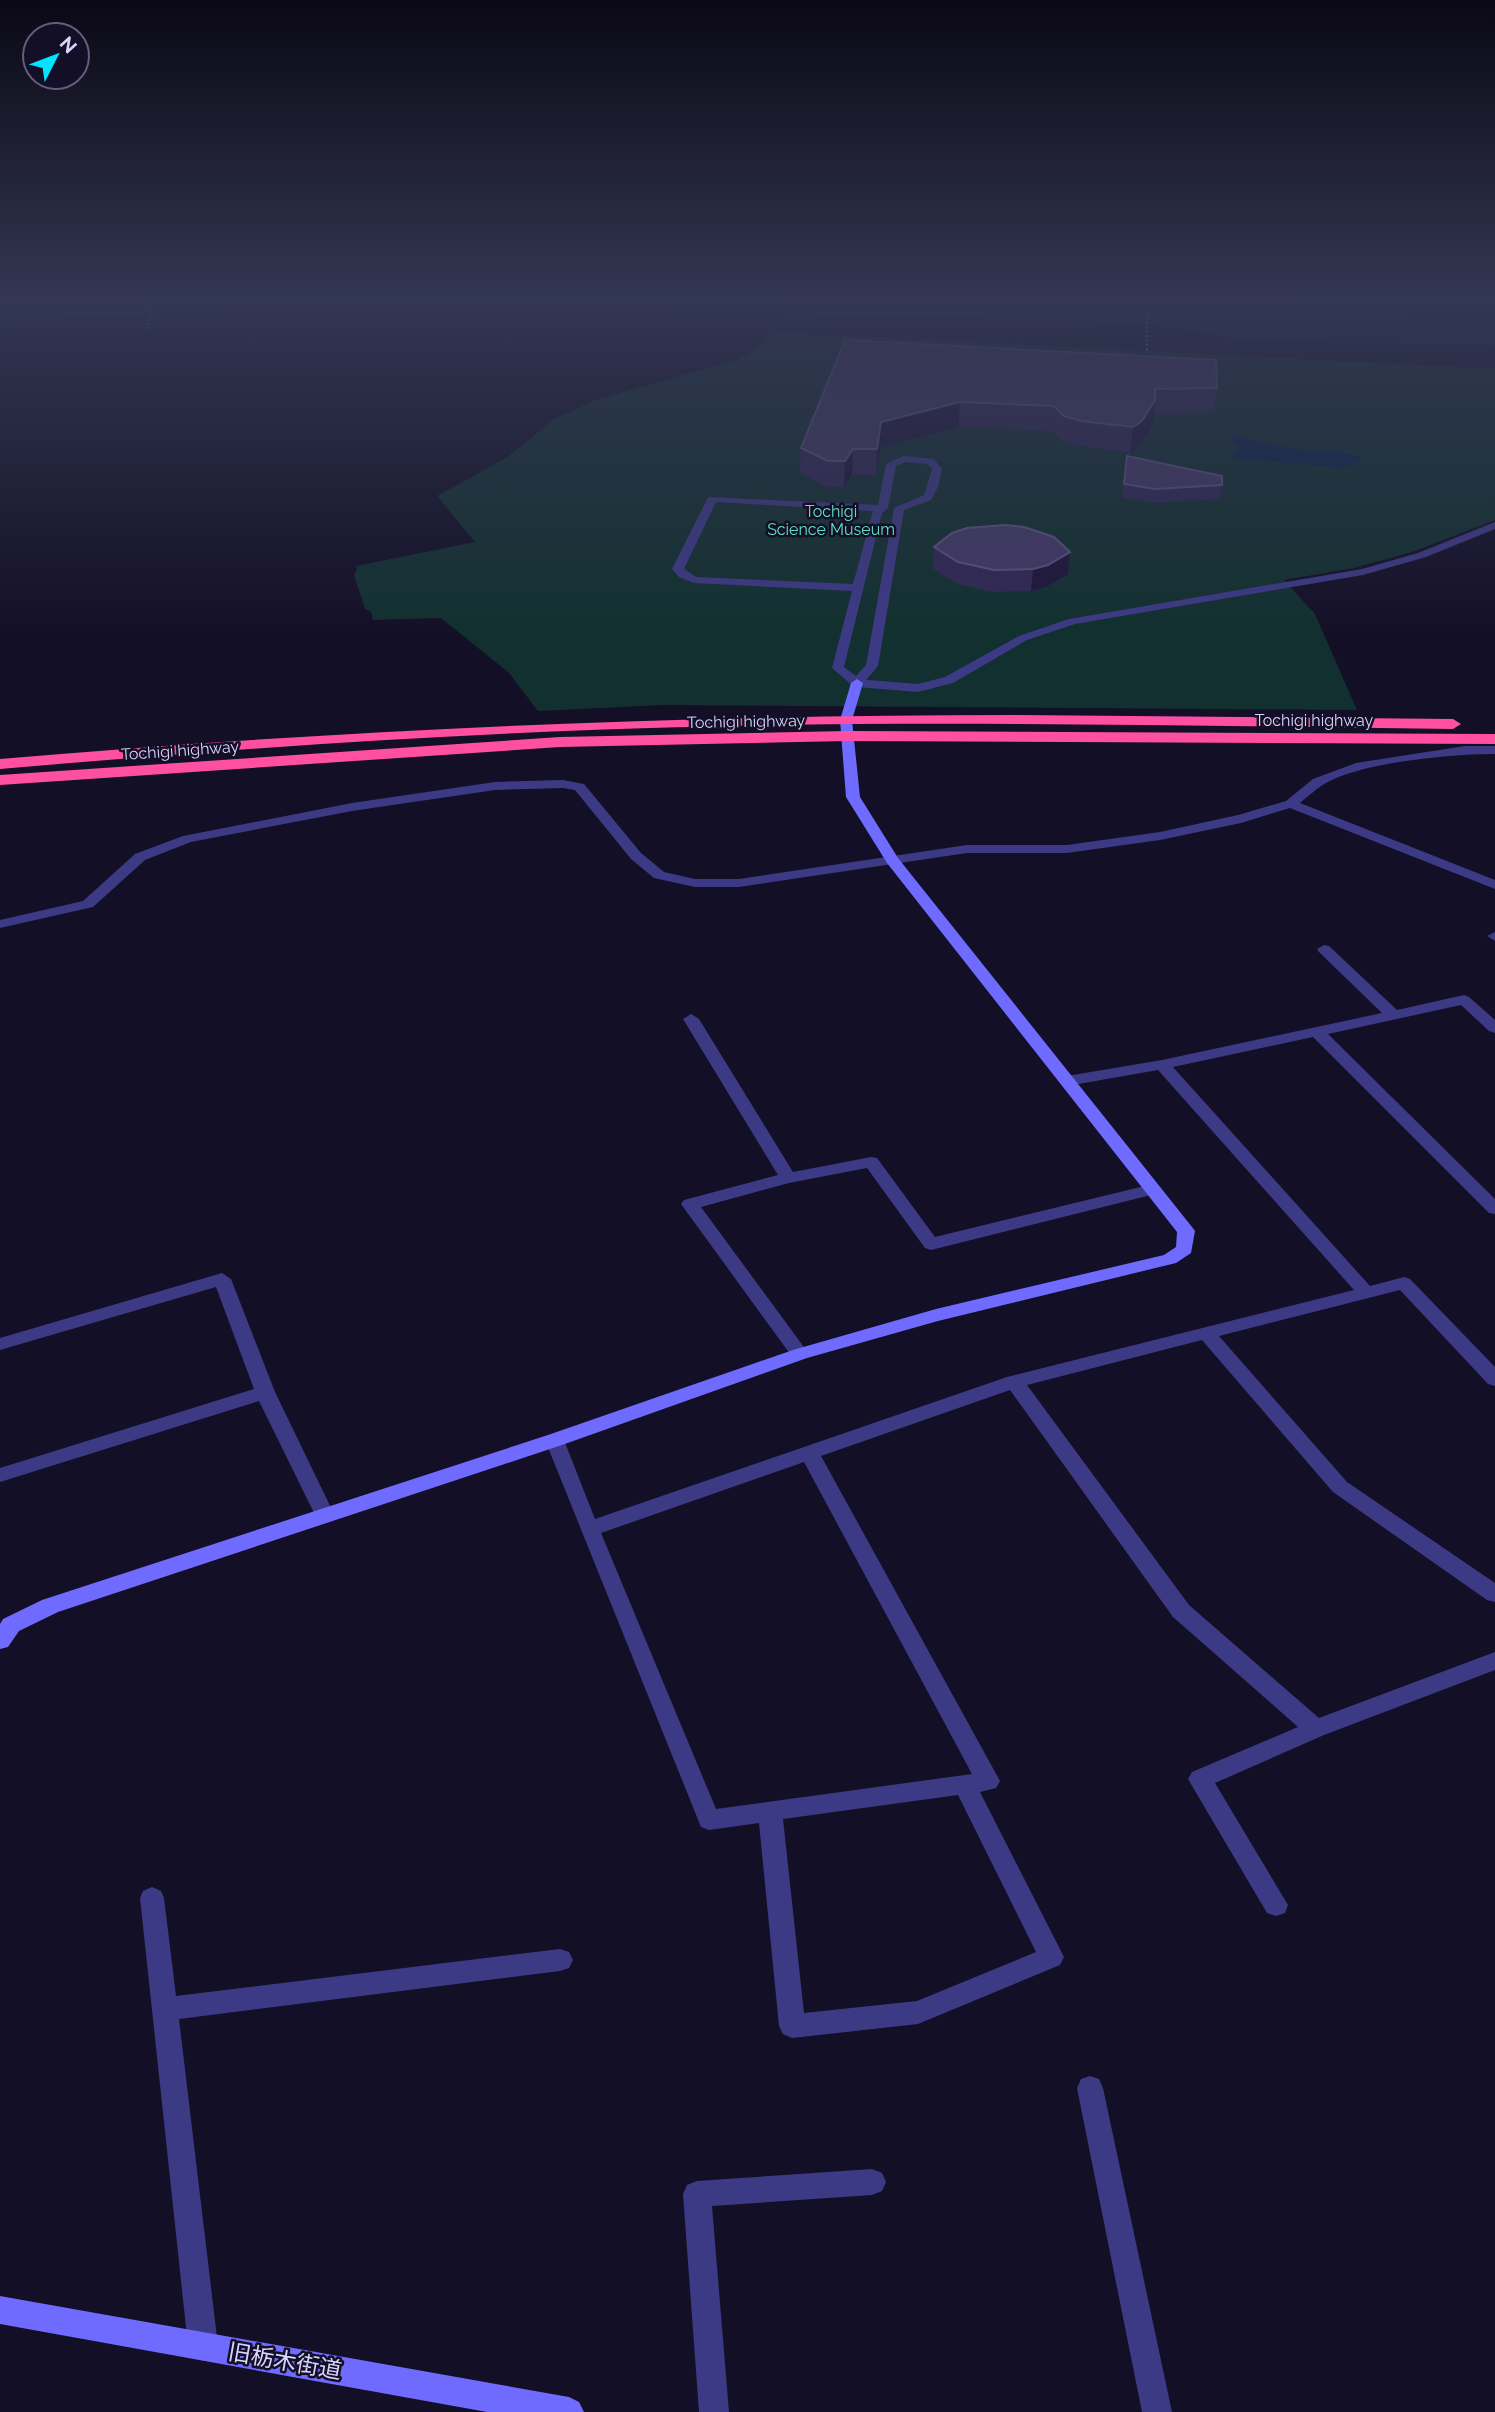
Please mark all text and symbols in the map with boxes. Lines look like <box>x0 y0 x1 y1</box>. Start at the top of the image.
north arrow <box>21 21 91 91</box>
text: N <box>56 32 82 57</box>
park label: Tochigi Science Museum <box>767 502 895 539</box>
street label: Tochigi highway <box>687 711 806 732</box>
street label: Tochigi highway <box>1255 711 1373 730</box>
street label: Tochigi highway <box>120 737 240 764</box>
street label: 旧栃木街道 <box>226 2337 344 2384</box>

